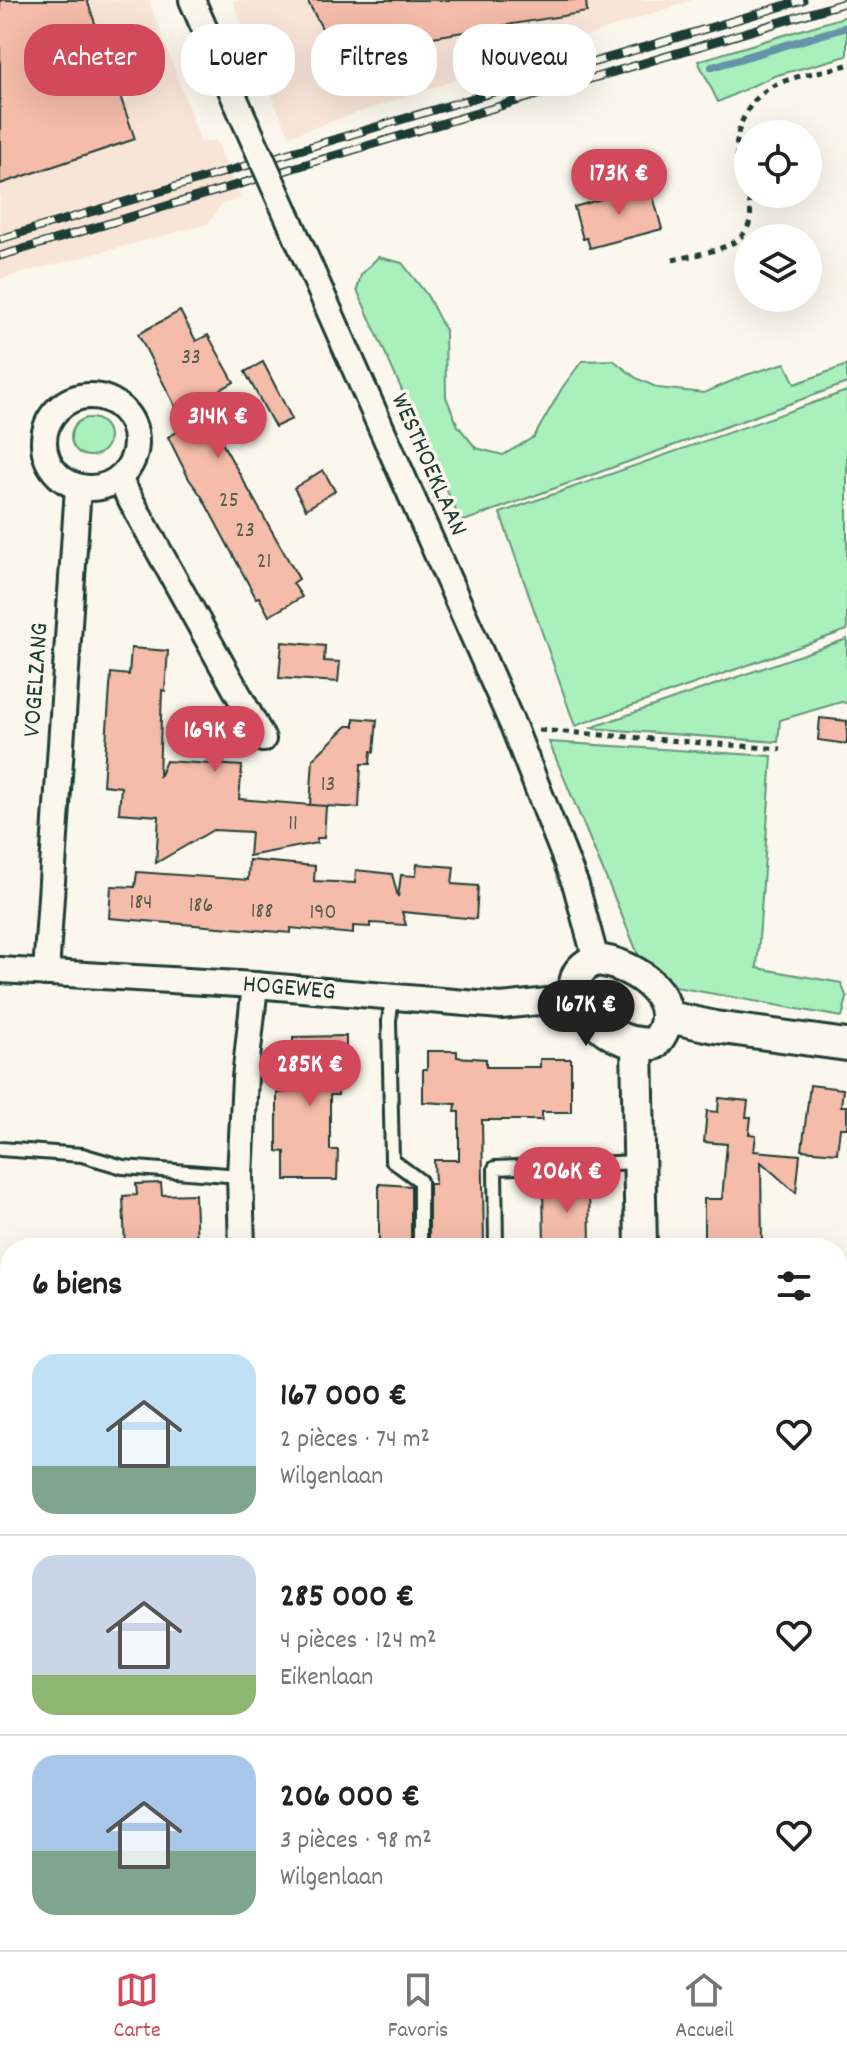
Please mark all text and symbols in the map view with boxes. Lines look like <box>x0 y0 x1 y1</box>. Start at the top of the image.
chip: Acheter <box>24 24 165 96</box>
chip: Louer <box>181 24 295 96</box>
chip: Filtres <box>311 24 437 96</box>
chip: Nouveau <box>453 24 596 96</box>
map controls <box>734 120 822 312</box>
button: locate <box>734 120 822 208</box>
pin: 173K € <box>554 149 684 217</box>
text: 173K € <box>589 156 649 193</box>
button: layers <box>734 224 822 312</box>
house number: 33 <box>181 343 201 374</box>
street label: WESTHOEKLAAN <box>380 388 476 542</box>
pin: 314K € <box>153 392 283 460</box>
text: 314K € <box>188 399 248 436</box>
house number: 25 <box>219 486 239 517</box>
house number: 23 <box>235 516 255 547</box>
house number: 21 <box>257 547 271 578</box>
street label: VOGELZANG <box>15 622 59 738</box>
pin: 169K € <box>150 706 280 774</box>
text: 169K € <box>184 713 246 750</box>
house number: 13 <box>321 770 335 801</box>
house number: 11 <box>288 809 298 840</box>
house number: 184 <box>130 888 152 919</box>
house number: 186 <box>189 891 213 922</box>
house number: 188 <box>251 897 273 928</box>
house number: 190 <box>310 898 336 929</box>
street label: HOGEWEG <box>241 967 337 1011</box>
pin: 167K € <box>521 980 651 1048</box>
text: 167K € <box>556 987 616 1024</box>
pin: 285K € <box>245 1040 375 1108</box>
text: 285K € <box>277 1047 343 1084</box>
pin: 206K € <box>502 1147 632 1215</box>
text: 206K € <box>532 1154 602 1191</box>
text: 6 biens <box>32 1262 122 1311</box>
icon: filters <box>772 1264 816 1308</box>
text: 167 000 € <box>280 1373 407 1422</box>
icon: home <box>96 1386 192 1482</box>
icon: heart <box>772 1412 816 1456</box>
text: 2 pièces · 74 m² <box>280 1422 430 1459</box>
text: Wilgenlaan <box>280 1459 383 1496</box>
text: 285 000 € <box>280 1574 414 1623</box>
icon: home <box>96 1587 192 1683</box>
icon: heart <box>772 1613 816 1657</box>
text: 4 pièces · 124 m² <box>280 1623 437 1660</box>
text: Eikenlaan <box>280 1660 373 1697</box>
text: 206 000 € <box>280 1774 420 1823</box>
icon: home <box>96 1787 192 1883</box>
icon: heart <box>772 1813 816 1857</box>
text: 3 pièces · 98 m² <box>280 1823 432 1860</box>
text: Wilgenlaan <box>280 1860 383 1897</box>
tab: Carte <box>114 1968 161 2047</box>
tab: Favoris <box>388 1968 448 2047</box>
tab: Accueil <box>675 1968 733 2047</box>

